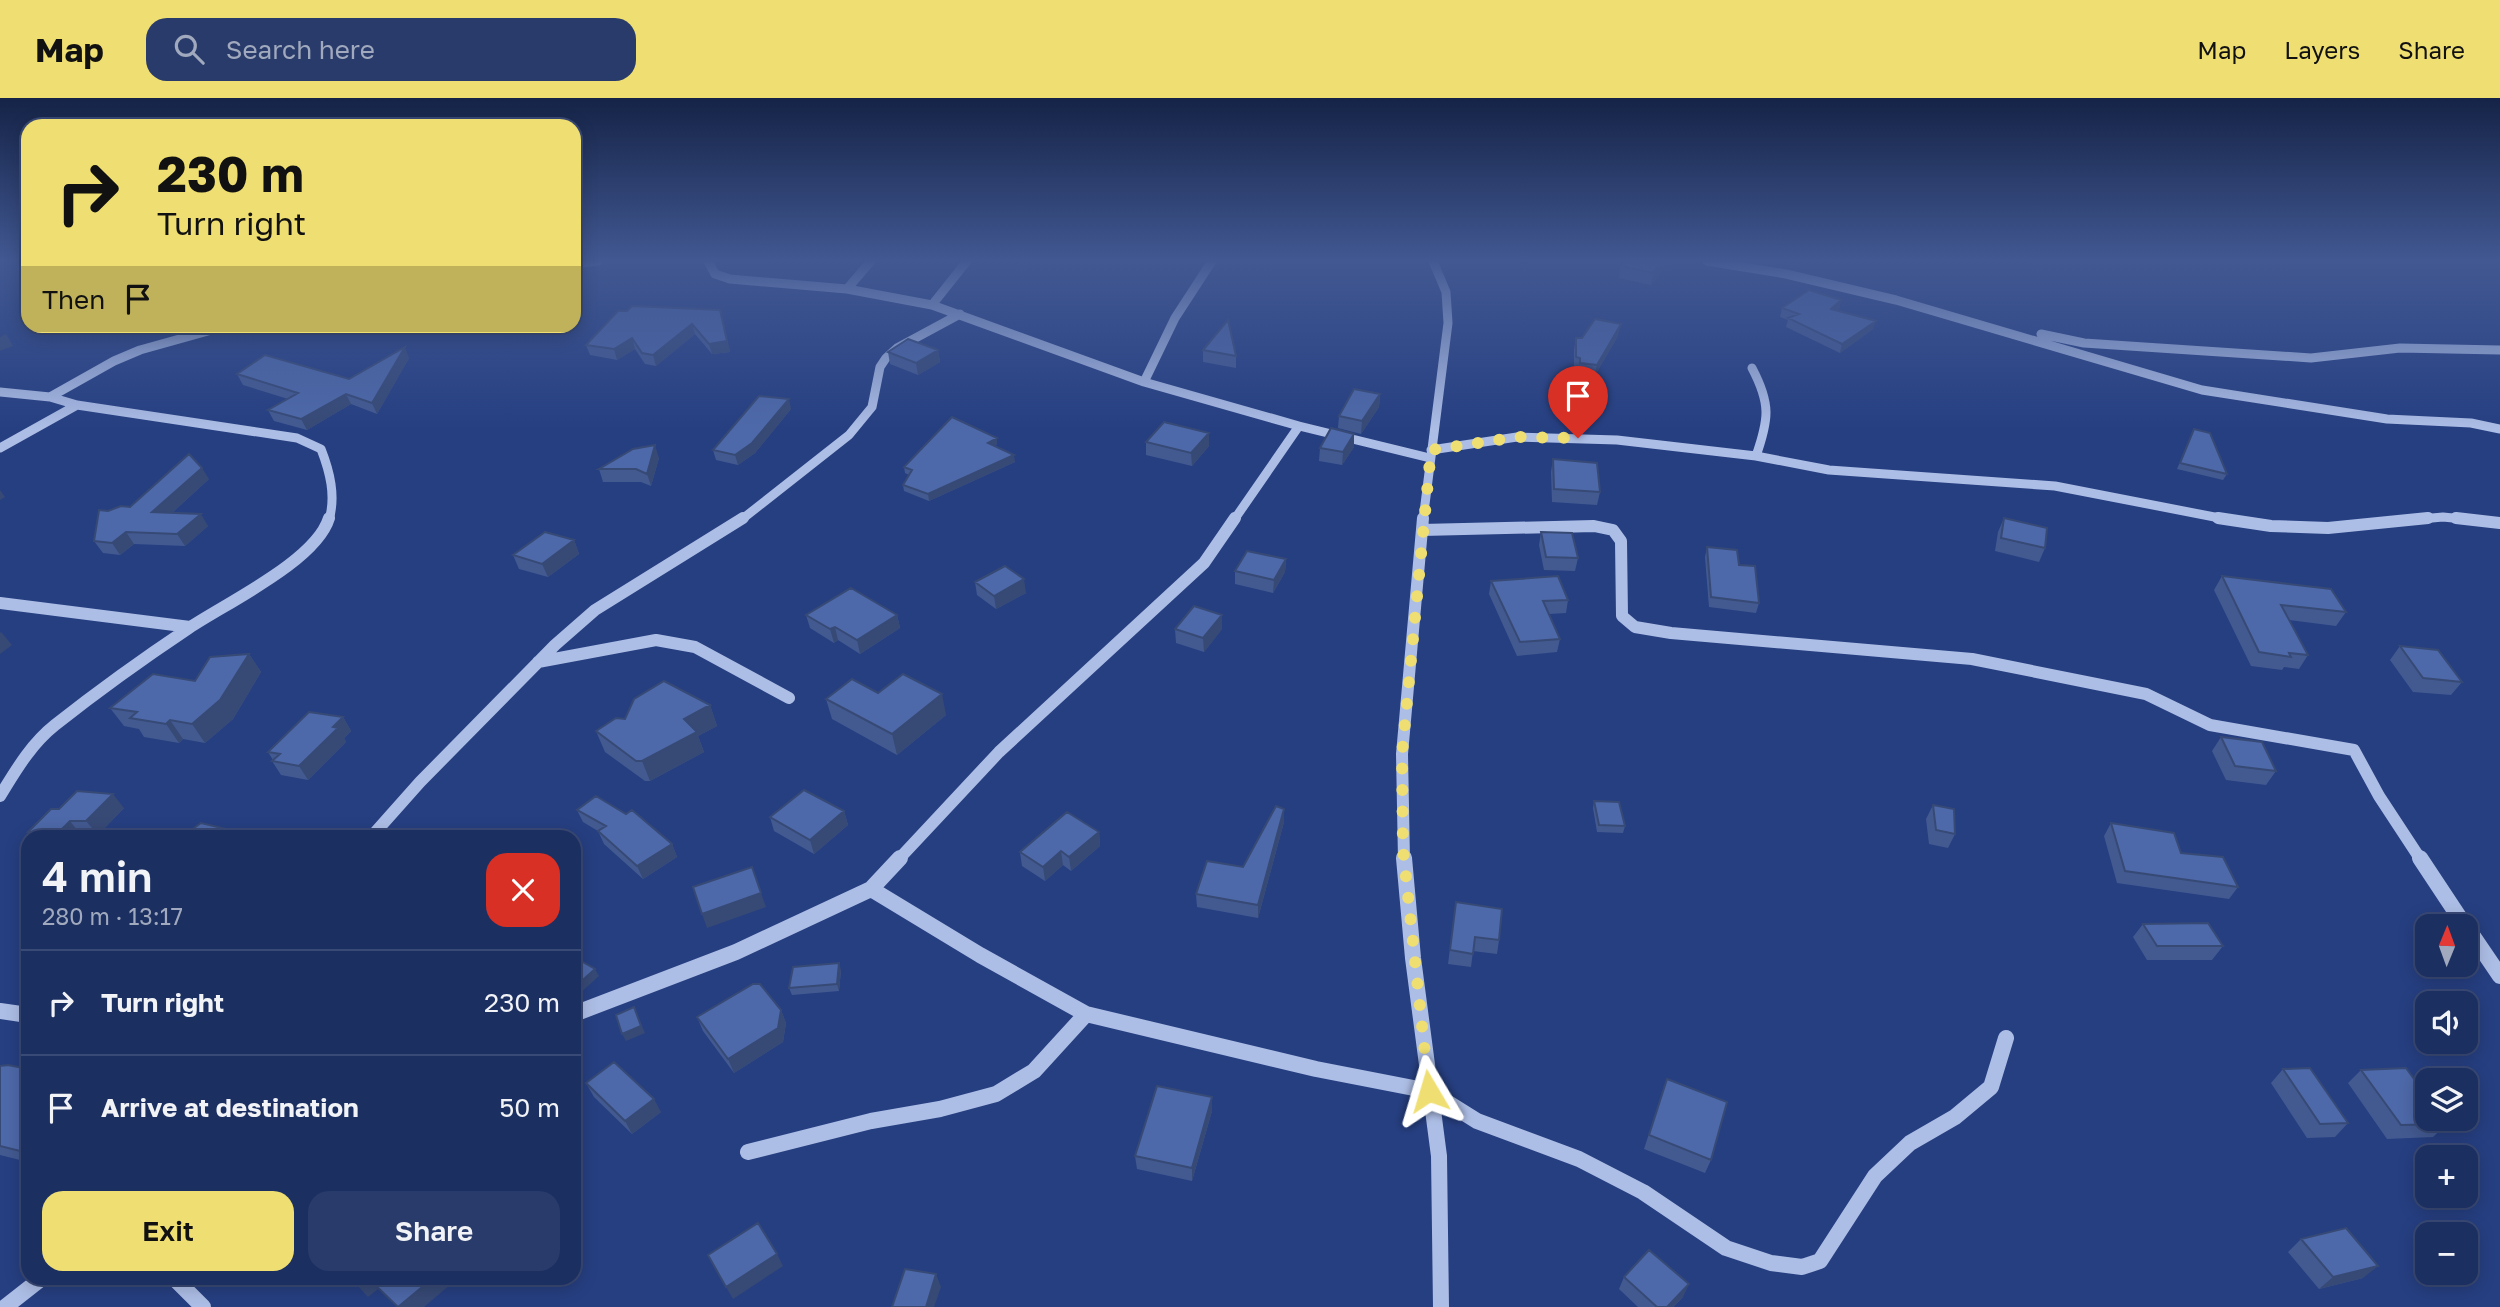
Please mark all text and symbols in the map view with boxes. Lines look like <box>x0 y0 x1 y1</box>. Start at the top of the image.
search box <box>146 18 636 81</box>
text: Map <box>35 30 104 69</box>
icon: search <box>170 30 208 68</box>
text: Search here <box>226 34 375 65</box>
text: Map <box>2197 35 2246 64</box>
text: Layers <box>2284 35 2360 64</box>
text: Share <box>2398 35 2465 64</box>
text: 230 m <box>157 144 304 203</box>
icon: right <box>42 147 133 238</box>
text: Turn right <box>157 204 306 242</box>
icon: arrive <box>119 280 157 318</box>
text: Then <box>42 284 105 315</box>
pin <box>1548 366 1608 438</box>
icon: arrive <box>1559 377 1597 415</box>
text: 4 min <box>42 851 152 901</box>
button: close <box>486 853 560 927</box>
text: 280 m · 13:17 <box>42 902 183 930</box>
north arrow <box>2415 914 2478 976</box>
map controls <box>2415 914 2478 1285</box>
icon: right <box>42 984 80 1022</box>
text: Turn right <box>101 987 224 1018</box>
text: 230 m <box>484 987 560 1018</box>
button: sound <box>2415 991 2478 1054</box>
position arrow <box>1392 1054 1466 1128</box>
button: layers <box>2415 1068 2478 1131</box>
icon: arrive <box>42 1089 80 1127</box>
text: Arrive at destination <box>101 1092 359 1123</box>
text: 50 m <box>499 1092 560 1123</box>
button: + <box>2415 1145 2478 1208</box>
button: Exit <box>42 1191 294 1271</box>
button: Share <box>308 1191 560 1271</box>
button: − <box>2415 1222 2478 1285</box>

